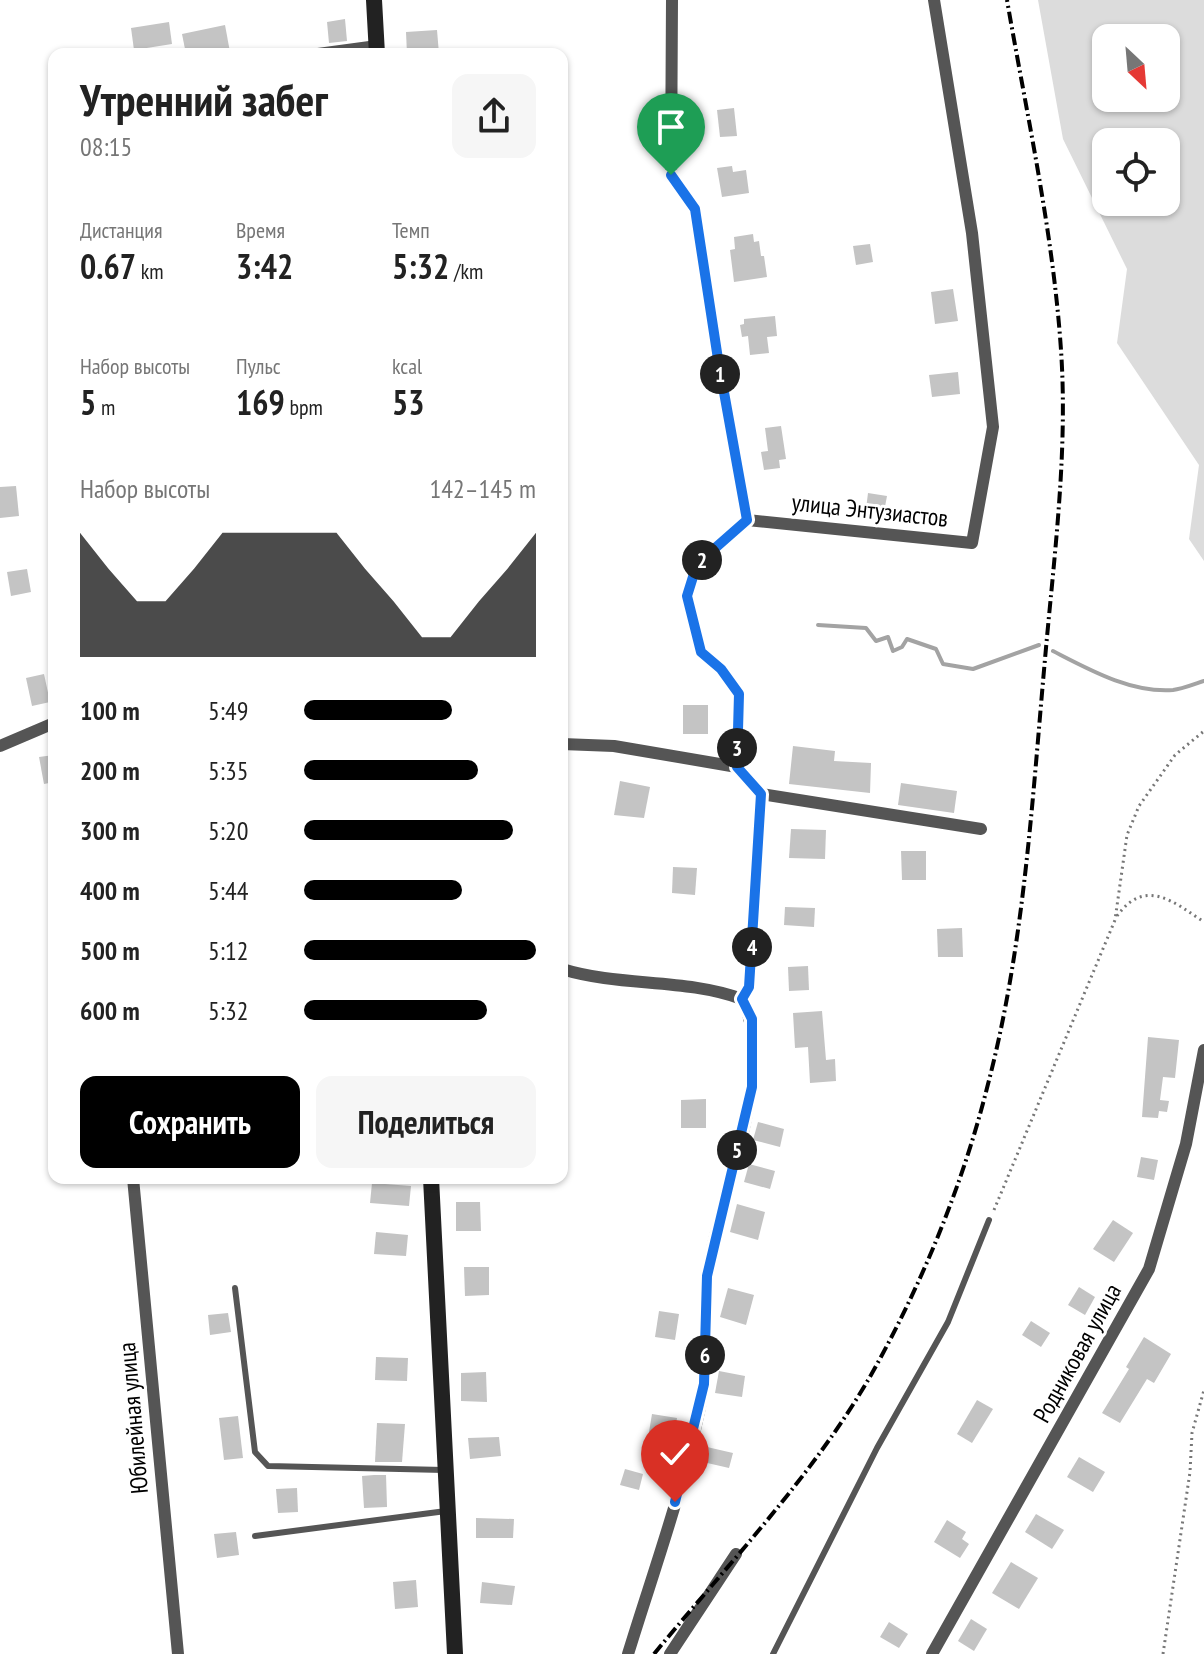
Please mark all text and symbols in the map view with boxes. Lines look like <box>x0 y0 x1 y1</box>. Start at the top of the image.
north arrow <box>1092 24 1180 112</box>
map controls <box>1092 24 1180 216</box>
text: Утренний забег <box>80 71 328 128</box>
button: share <box>452 74 536 158</box>
pin <box>637 93 705 175</box>
icon: arrive <box>649 105 693 149</box>
button: locate <box>1092 128 1180 216</box>
text: 08:15 <box>80 130 132 163</box>
text: Дистанция <box>80 216 162 244</box>
text: Время <box>236 216 285 244</box>
text: Темп <box>392 216 430 244</box>
text: 0.67 <box>80 244 136 288</box>
text: 3:42 <box>236 244 293 288</box>
text: 5:32 <box>392 244 449 288</box>
text: km <box>136 257 164 285</box>
text: /km <box>449 257 483 285</box>
text: Набор высоты <box>80 352 190 380</box>
text: Пульс <box>236 352 280 380</box>
text: kcal <box>392 352 422 380</box>
pin: 1 <box>700 354 740 394</box>
text: 1 <box>715 360 725 388</box>
text: 5 <box>80 380 96 424</box>
text: 169 <box>236 380 285 424</box>
text: 53 <box>392 380 425 424</box>
text: m <box>96 393 115 421</box>
text: bpm <box>285 393 323 421</box>
text: Набор высоты <box>80 472 210 505</box>
text: 142–145 m <box>430 472 536 505</box>
street label: улица Энтузиастов <box>790 486 950 534</box>
pin: 2 <box>682 540 722 580</box>
text: 2 <box>697 546 707 574</box>
text: 100 m <box>80 694 140 727</box>
text: 5:49 <box>208 694 248 727</box>
pin: 3 <box>717 728 757 768</box>
text: 3 <box>732 734 742 762</box>
text: 200 m <box>80 754 140 787</box>
text: 5:35 <box>208 754 248 787</box>
text: 300 m <box>80 814 140 847</box>
text: 5:20 <box>208 814 248 847</box>
text: 400 m <box>80 874 140 907</box>
text: 5:44 <box>208 874 248 907</box>
pin: 4 <box>732 927 772 967</box>
text: 4 <box>747 933 757 961</box>
text: 500 m <box>80 934 140 967</box>
text: 5:12 <box>208 934 248 967</box>
text: 600 m <box>80 994 140 1027</box>
text: 5:32 <box>208 994 248 1027</box>
button: Сохранить <box>80 1076 300 1168</box>
button: Поделиться <box>316 1076 536 1168</box>
pin: 5 <box>717 1130 757 1170</box>
text: 5 <box>732 1136 742 1164</box>
street label: Родниковая улица <box>1026 1278 1128 1428</box>
pin: 6 <box>685 1335 725 1375</box>
street label: Юбилейная улица <box>111 1341 155 1495</box>
text: 6 <box>700 1341 710 1369</box>
pin <box>641 1420 709 1502</box>
icon: check <box>653 1432 697 1476</box>

